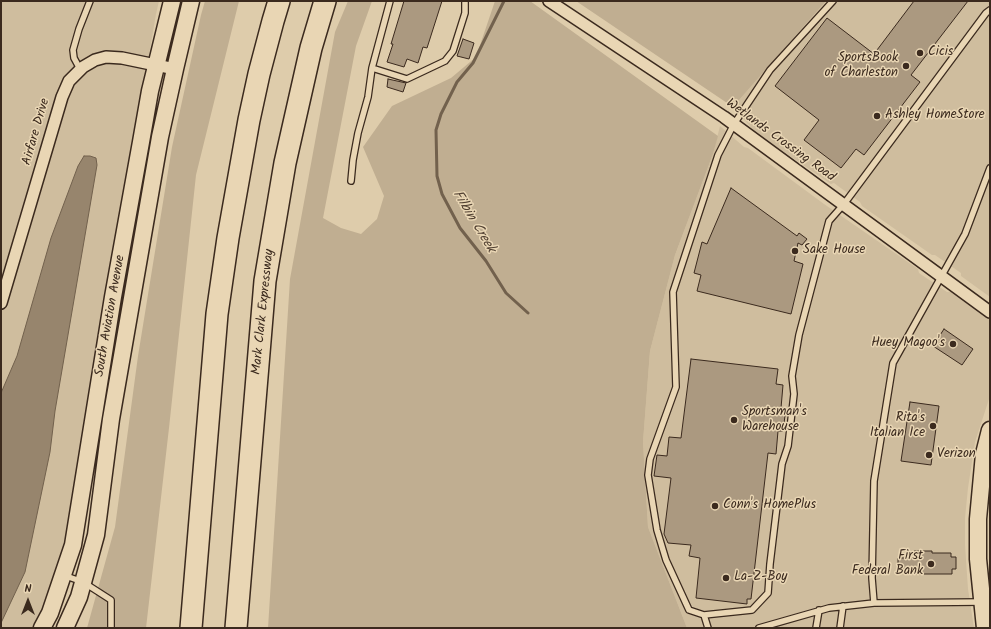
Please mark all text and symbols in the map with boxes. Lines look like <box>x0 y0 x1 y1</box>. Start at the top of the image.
place label: Cicis <box>928 45 953 61</box>
marker: Cicis <box>915 48 925 58</box>
place label: SportsBook of Charleston <box>824 51 898 82</box>
marker: SportsBook of Charleston <box>901 61 911 71</box>
street label: Wetlands Crossing Road <box>722 96 838 186</box>
street label: Airfare Drive <box>20 97 54 167</box>
place label: Ashley HomeStore <box>885 108 985 124</box>
marker: Ashley HomeStore <box>872 111 882 121</box>
water label: Filbin Creek <box>448 188 498 256</box>
place label: Sake House <box>803 243 865 259</box>
marker: Sake House <box>790 246 800 256</box>
street label: Mark Clark Expressway <box>250 248 278 376</box>
street label: South Aviation Avenue <box>93 254 129 378</box>
place label: Huey Magoo's <box>871 336 945 352</box>
marker: Huey Magoo's <box>948 339 958 349</box>
place label: Sportsman's Warehouse <box>742 405 807 436</box>
place label: Rita's Italian Ice <box>870 411 925 442</box>
marker: Sportsman's Warehouse <box>729 415 739 425</box>
marker: Rita's Italian Ice <box>928 421 938 431</box>
place label: Verizon <box>937 447 976 463</box>
marker: Verizon <box>924 450 934 460</box>
place label: Conn's HomePlus <box>723 498 816 514</box>
marker: Conn's HomePlus <box>710 501 720 511</box>
place label: First Federal Bank <box>852 549 923 580</box>
marker: First Federal Bank <box>926 559 936 569</box>
place label: La-Z-Boy <box>734 570 787 586</box>
marker: La-Z-Boy <box>721 573 731 583</box>
text: N <box>25 580 31 598</box>
north arrow <box>8 581 48 621</box>

